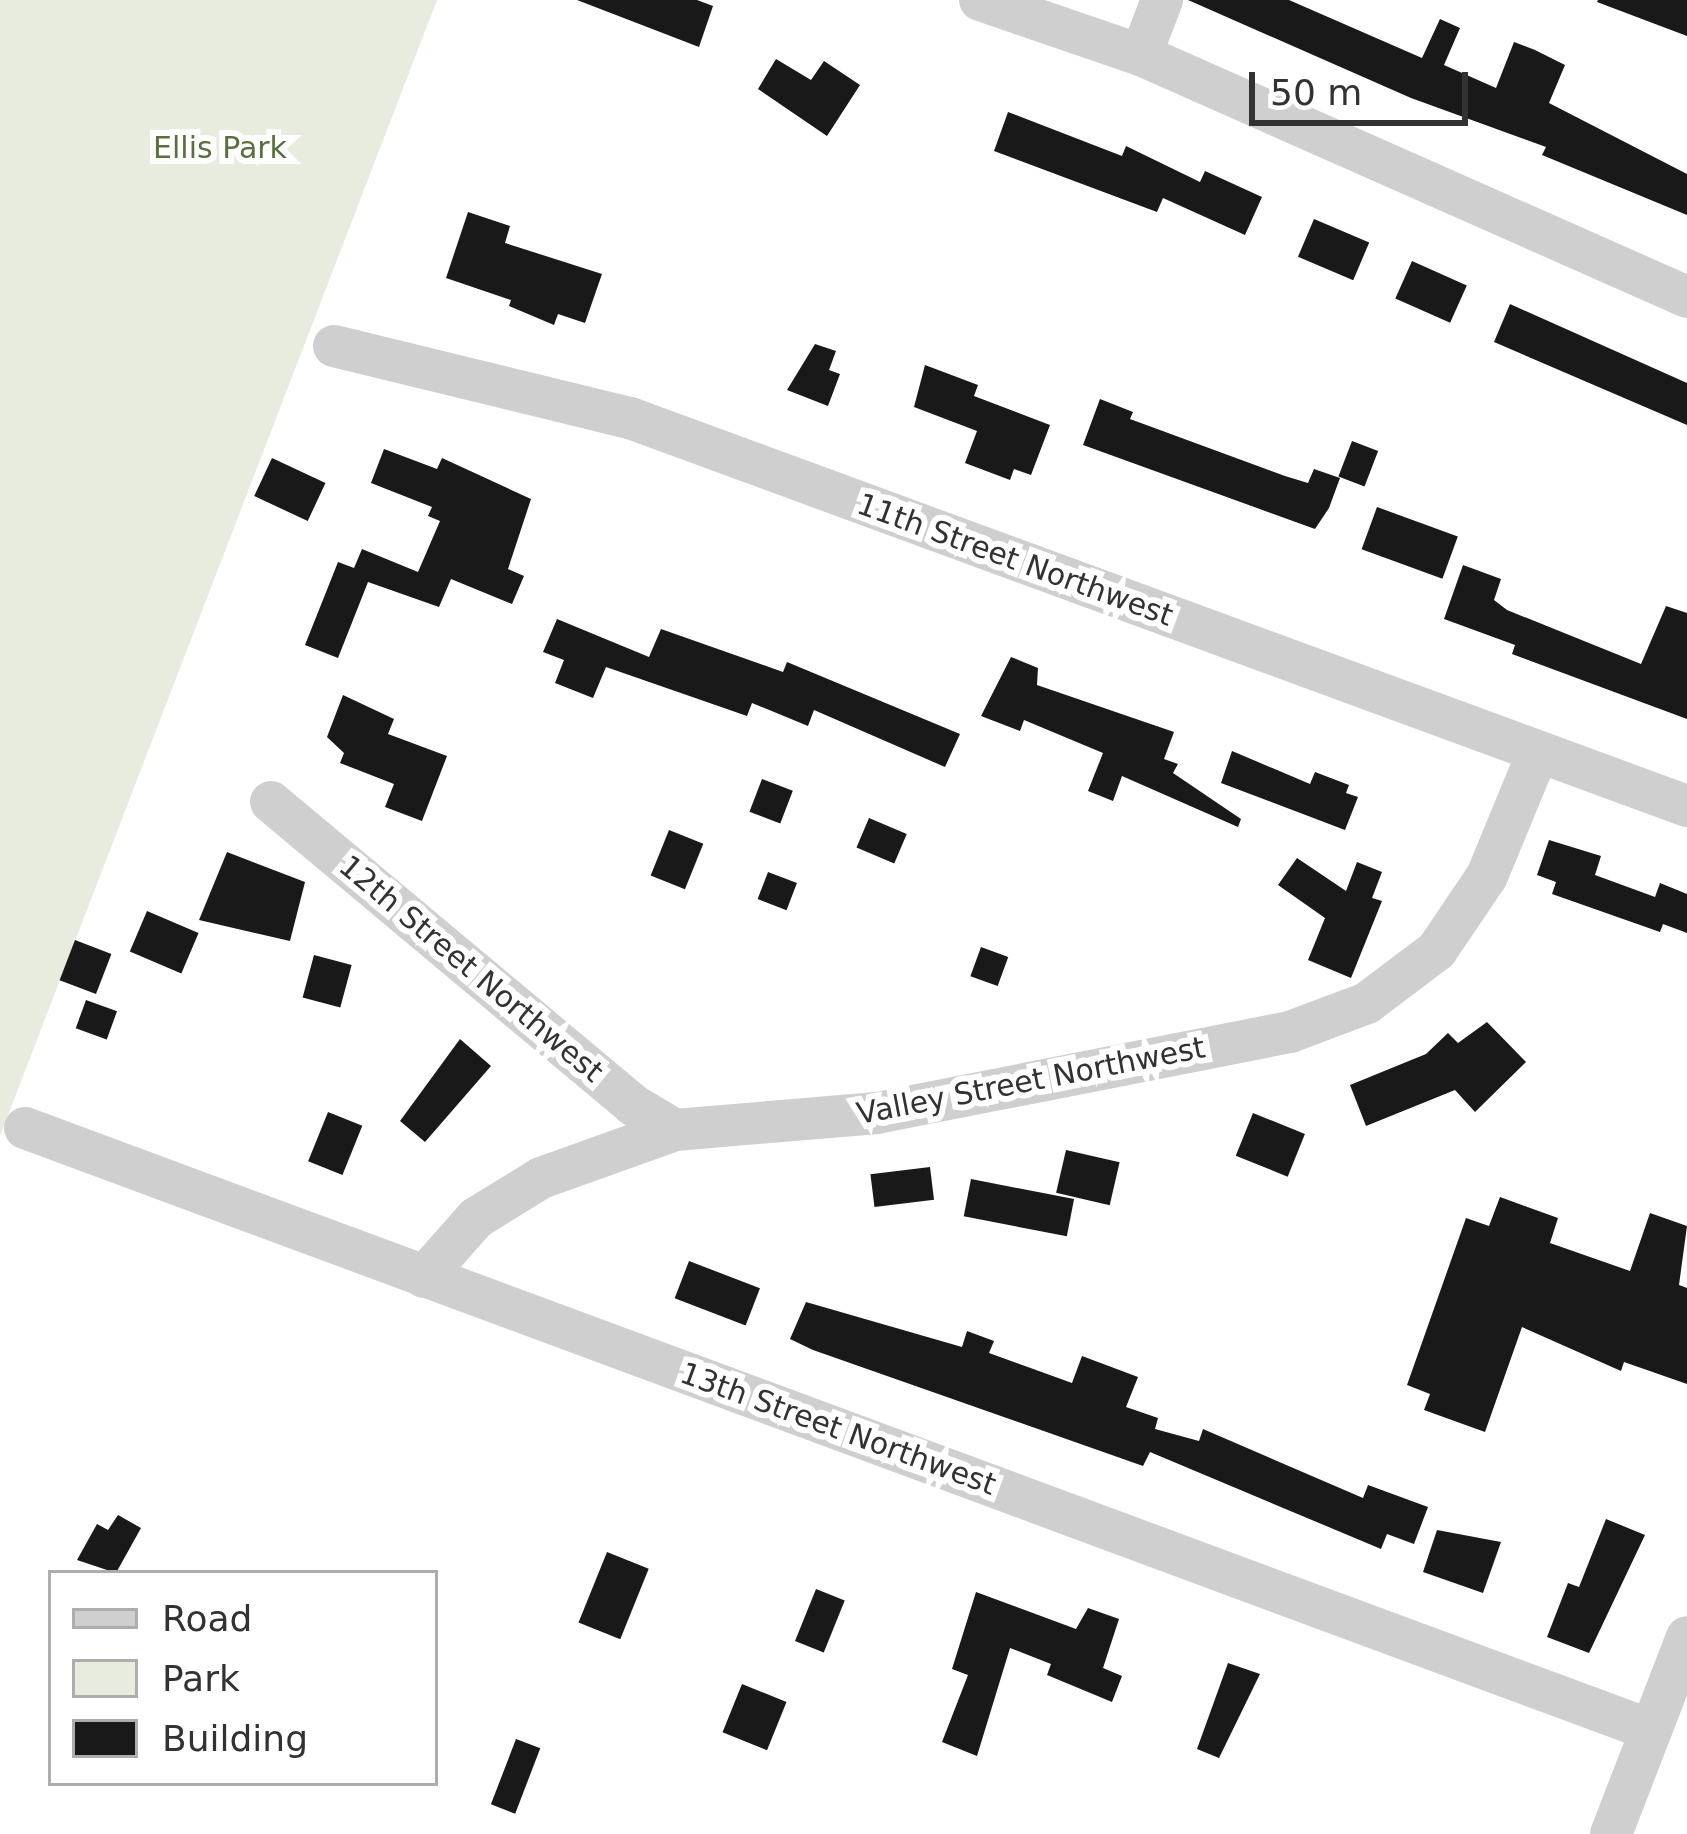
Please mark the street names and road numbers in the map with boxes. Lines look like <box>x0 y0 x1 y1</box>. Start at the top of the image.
street label: 11th Street Northwest <box>852 486 1178 634</box>
street label: 12th Street Northwest <box>332 848 610 1090</box>
street label: Valley Street Northwest <box>854 1030 1208 1132</box>
street label: 13th Street Northwest <box>675 1355 1001 1503</box>

